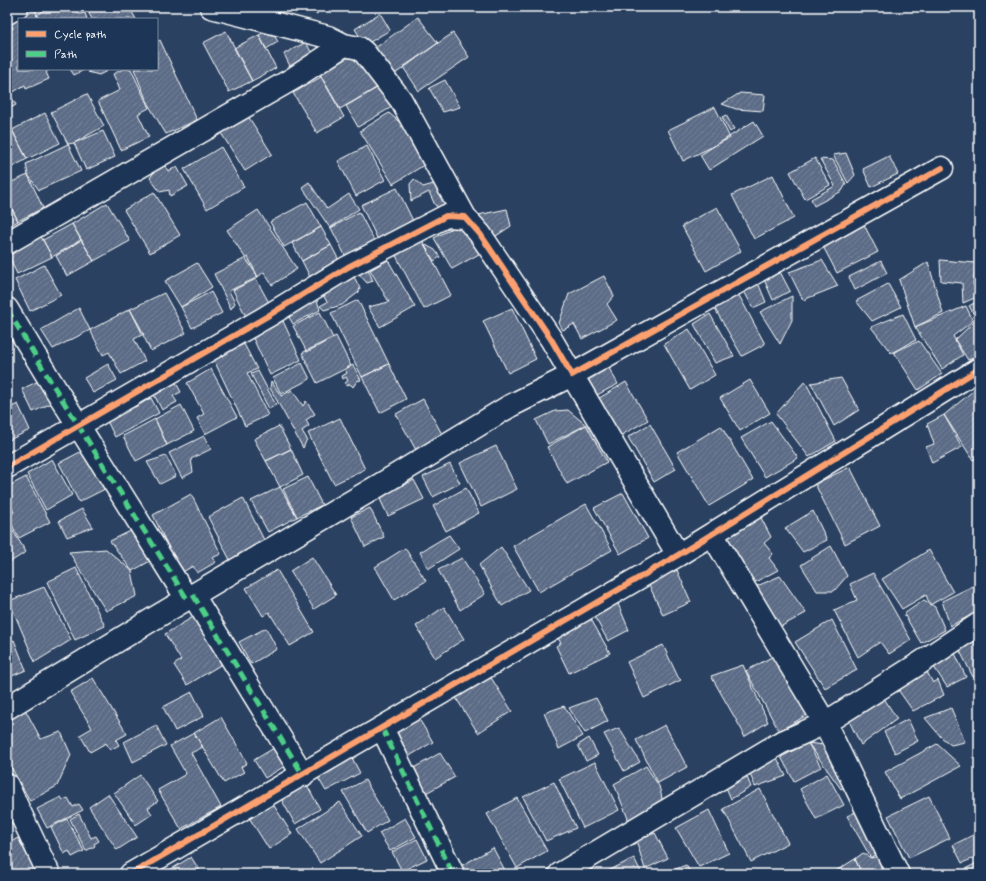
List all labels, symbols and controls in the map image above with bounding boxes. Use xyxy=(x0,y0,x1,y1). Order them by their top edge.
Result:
legend xyxy=(18,18,158,70)
text: Cycle path xyxy=(54,27,106,43)
text: Path xyxy=(54,47,77,63)

